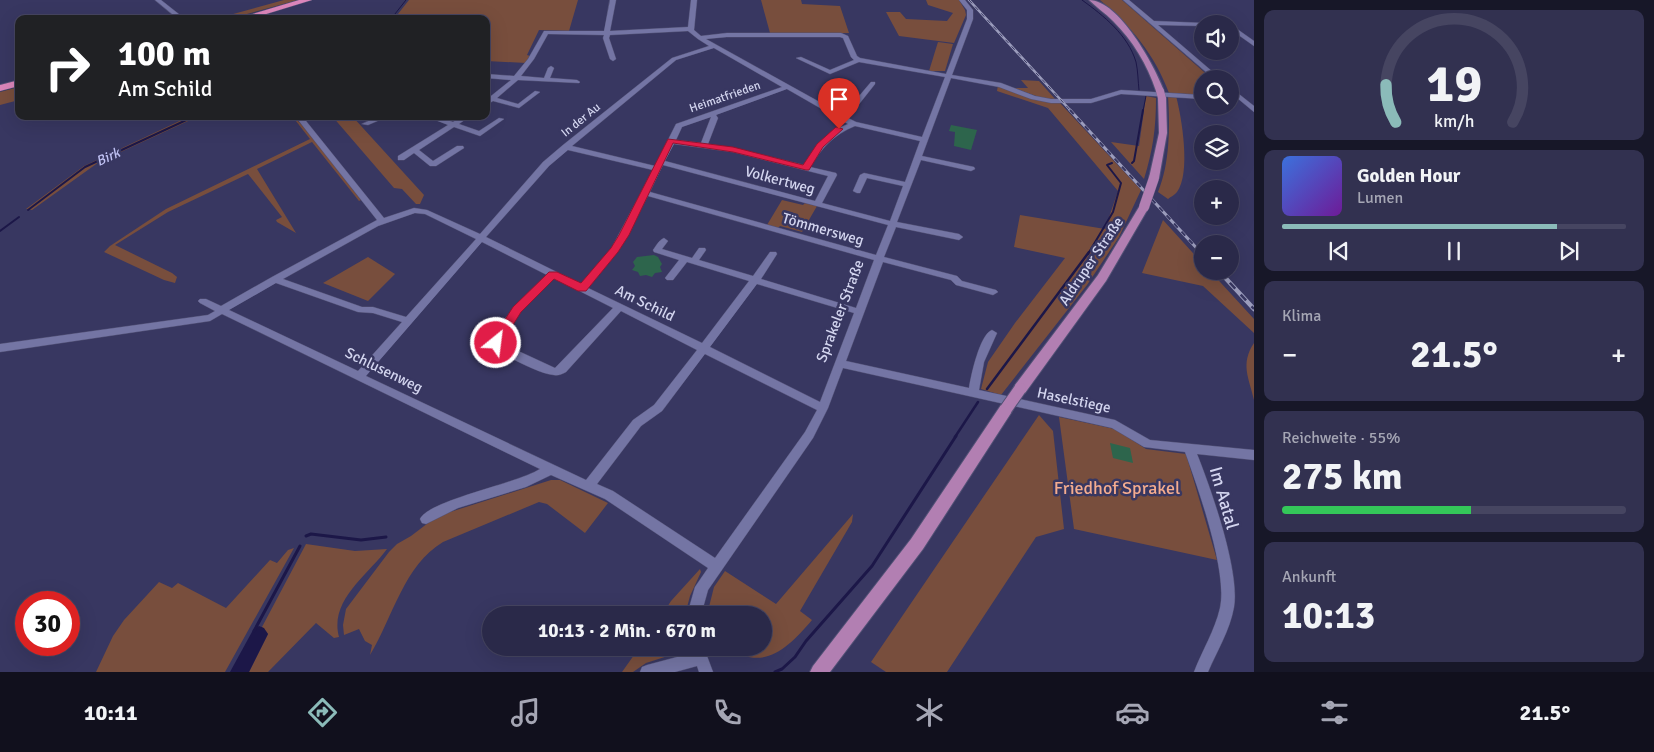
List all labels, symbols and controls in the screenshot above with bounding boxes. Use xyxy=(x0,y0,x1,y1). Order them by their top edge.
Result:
map controls xyxy=(1194,15,1239,280)
button: sound xyxy=(1194,15,1239,60)
text: 100 m xyxy=(118,32,211,75)
icon: right xyxy=(35,35,100,100)
text: 19 xyxy=(1426,52,1482,116)
button: search xyxy=(1194,70,1239,115)
text: Am Schild xyxy=(118,75,212,102)
street label: Heimatfrieden xyxy=(687,78,763,116)
pin xyxy=(818,78,860,129)
icon: arrive xyxy=(825,85,853,113)
street label: In der Au xyxy=(558,100,604,140)
text: km/h xyxy=(1434,110,1474,132)
button: layers xyxy=(1194,125,1239,170)
water label: Birk xyxy=(93,143,124,170)
street label: Volkertweg xyxy=(743,162,817,198)
text: Golden Hour xyxy=(1357,164,1460,188)
button: + xyxy=(1194,180,1239,225)
text: Lumen xyxy=(1357,188,1403,208)
street label: Tömmersweg xyxy=(780,209,866,249)
street label: Aldruper Straße xyxy=(1055,213,1127,309)
button: − xyxy=(1194,235,1239,280)
icon: previous xyxy=(1325,237,1353,265)
icon: pause xyxy=(1440,237,1468,265)
icon: next xyxy=(1555,237,1583,265)
street label: Sprakeler Straße xyxy=(812,257,868,365)
street label: Am Schild xyxy=(612,281,678,325)
text: Klima xyxy=(1282,306,1321,326)
position arrow xyxy=(469,316,521,368)
text: 21.5° xyxy=(1410,331,1498,378)
text: − xyxy=(1282,338,1297,372)
text: + xyxy=(1611,338,1626,372)
street label: Schlusenweg xyxy=(342,343,426,397)
street label: Haselstiege xyxy=(1035,383,1113,417)
text: Reichweite · 55% xyxy=(1282,428,1401,448)
text: 275 km xyxy=(1282,453,1403,500)
street label: Im Aatal xyxy=(1205,464,1243,532)
park label: Friedhof Sprakel xyxy=(1054,477,1180,499)
text: Ankunft xyxy=(1282,567,1336,587)
speed limit sign: 30 xyxy=(15,591,80,656)
text: 10:13 xyxy=(1282,592,1375,639)
text: 10:13 · 2 Min. · 670 m xyxy=(538,619,716,643)
icon: directions xyxy=(305,695,340,730)
icon: music xyxy=(508,695,543,730)
icon: phone xyxy=(710,695,745,730)
icon: climate xyxy=(912,695,947,730)
icon: car xyxy=(1115,695,1150,730)
icon: filters xyxy=(1317,695,1352,730)
text: 10:11 xyxy=(84,699,138,726)
text: 21.5° xyxy=(1520,699,1570,726)

